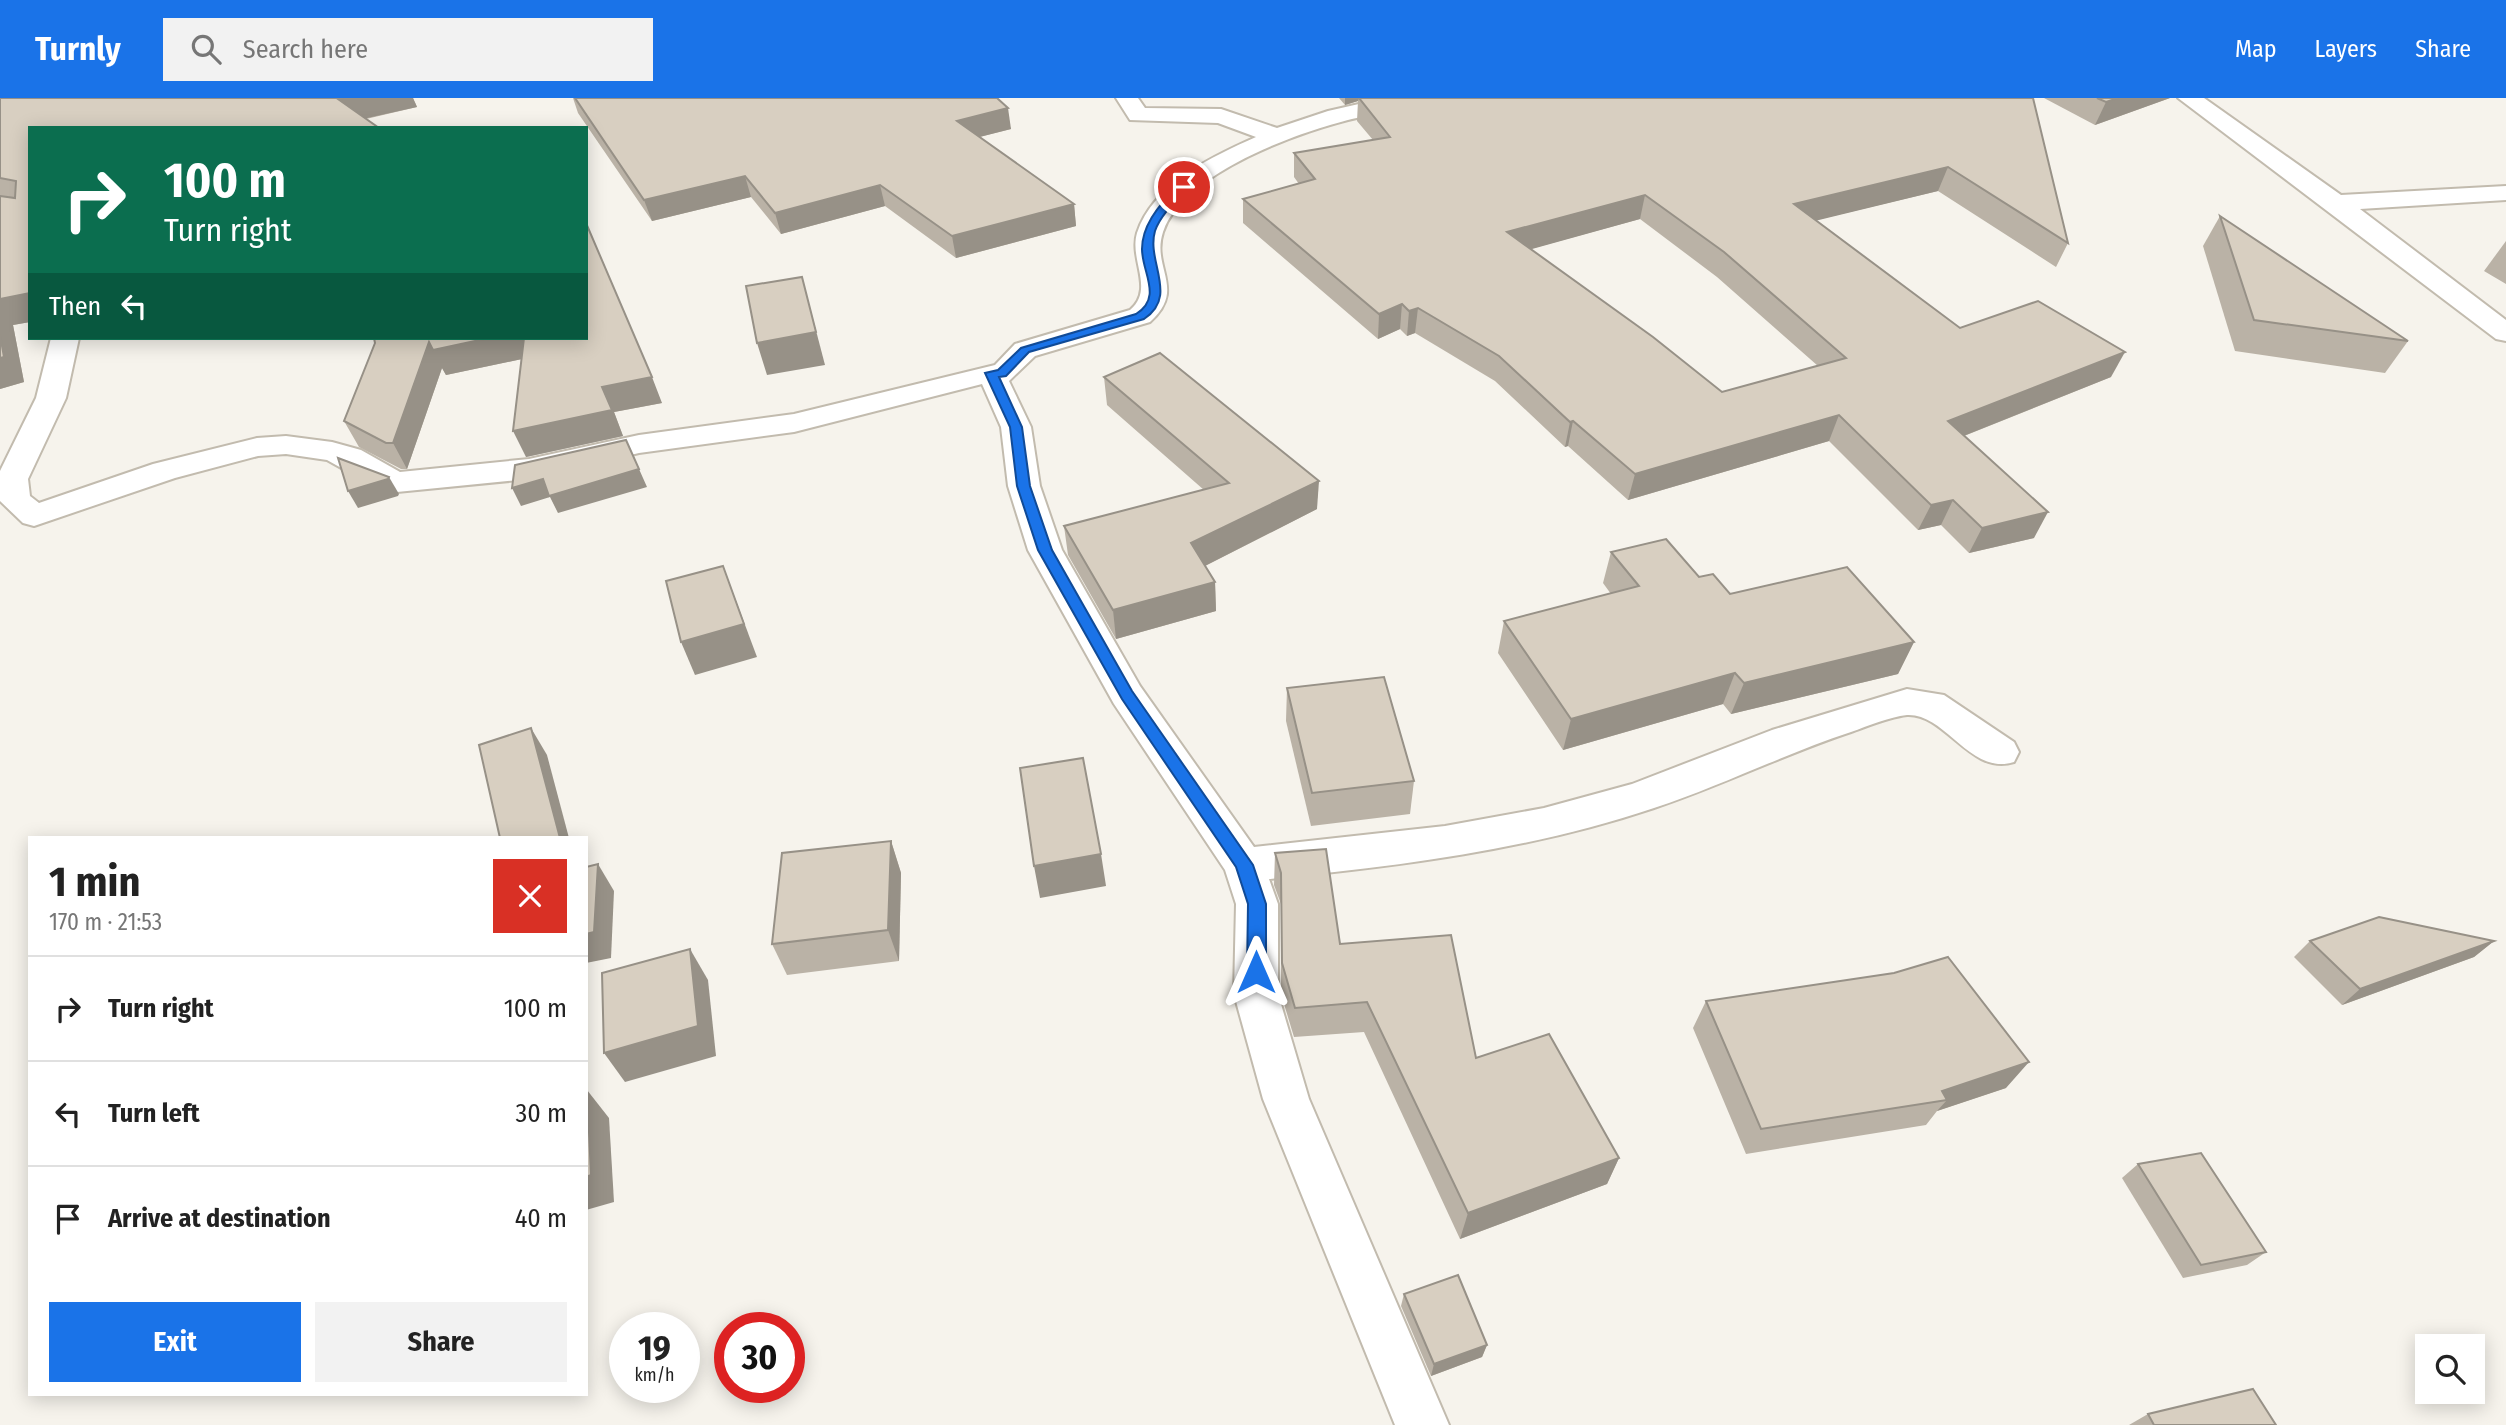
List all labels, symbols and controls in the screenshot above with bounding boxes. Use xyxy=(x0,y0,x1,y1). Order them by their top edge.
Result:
search box xyxy=(163,18,653,81)
text: Turnly xyxy=(35,29,121,69)
icon: search xyxy=(187,30,225,68)
text: Search here xyxy=(243,34,368,65)
text: Map xyxy=(2235,35,2277,63)
text: Layers xyxy=(2315,35,2377,63)
text: Share xyxy=(2415,35,2471,63)
text: 100 m xyxy=(164,151,286,210)
icon: right xyxy=(49,154,140,245)
pin xyxy=(1154,157,1214,217)
icon: arrive xyxy=(1165,168,1203,206)
text: Turn right xyxy=(164,211,291,249)
icon: left xyxy=(115,287,153,325)
text: Then xyxy=(49,291,101,322)
text: 1 min xyxy=(49,857,140,907)
button: close xyxy=(493,859,567,933)
text: 170 m · 21:53 xyxy=(49,908,162,936)
position arrow xyxy=(1219,935,1293,1009)
icon: right xyxy=(49,990,87,1028)
text: Turn right xyxy=(108,993,214,1024)
text: 100 m xyxy=(504,993,567,1024)
icon: left xyxy=(49,1095,87,1133)
text: Turn left xyxy=(108,1098,200,1129)
text: 30 m xyxy=(516,1098,567,1129)
icon: arrive xyxy=(49,1200,87,1238)
text: Arrive at destination xyxy=(108,1203,331,1234)
text: 40 m xyxy=(515,1203,567,1234)
button: Exit xyxy=(49,1302,301,1382)
button: Share xyxy=(315,1302,567,1382)
speed limit sign: 30 xyxy=(714,1312,805,1403)
text: 19 xyxy=(638,1327,671,1369)
map controls xyxy=(2415,1334,2485,1404)
button: search xyxy=(2415,1334,2485,1404)
text: km/h xyxy=(634,1364,675,1386)

